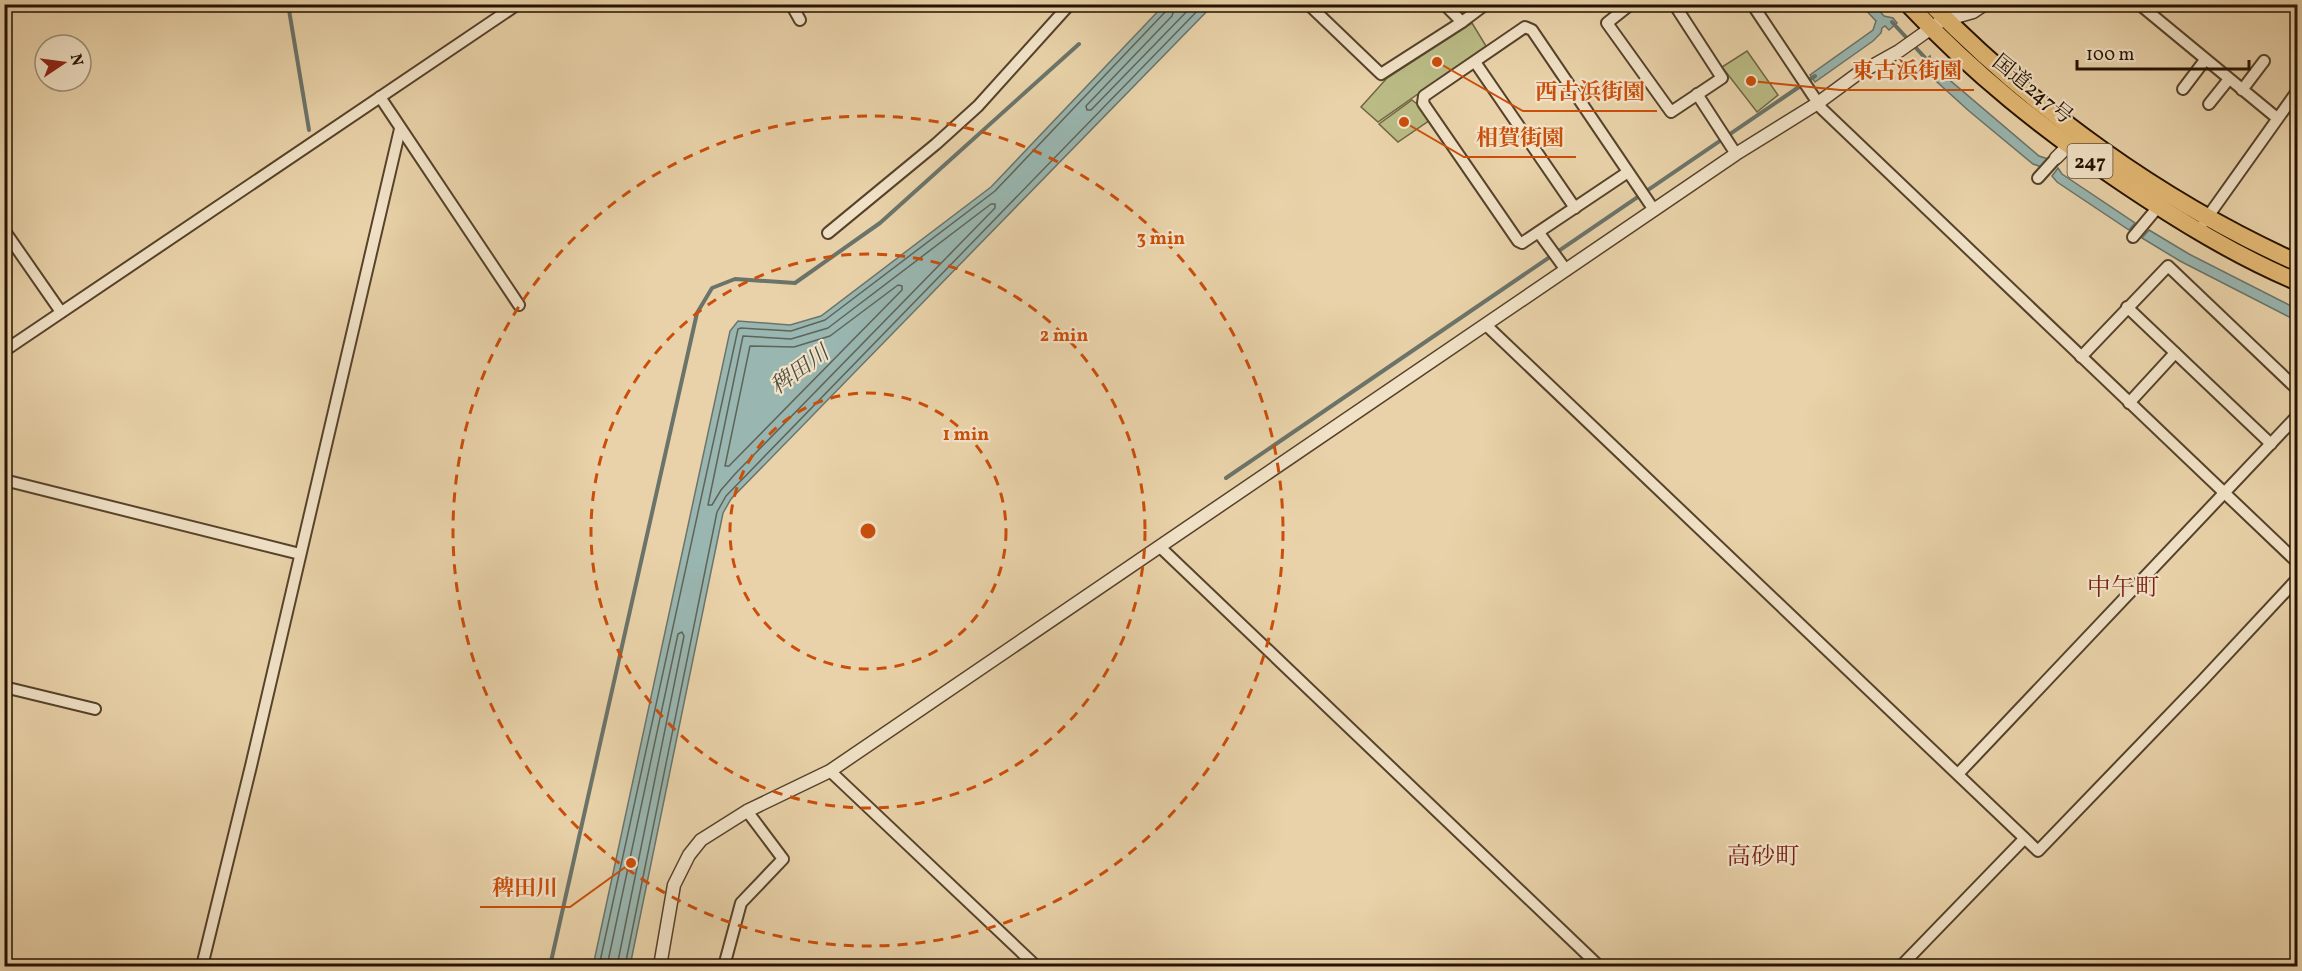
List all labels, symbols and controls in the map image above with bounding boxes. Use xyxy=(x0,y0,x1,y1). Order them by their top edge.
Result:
north arrow xyxy=(33,33,93,93)
scale bar xyxy=(2077,33,2250,71)
text: 100 m xyxy=(2086,43,2135,68)
street label: 国道247号 xyxy=(1985,49,2079,132)
callout: 東古浜街園 xyxy=(1840,50,1974,90)
text: N xyxy=(64,52,88,69)
text: 東古浜街園 xyxy=(1852,57,1962,88)
callout: 西古浜街園 xyxy=(1523,71,1657,111)
text: 西古浜街園 xyxy=(1535,78,1645,109)
callout: 相賀街園 xyxy=(1464,117,1576,157)
text: 相賀街園 xyxy=(1476,124,1564,155)
road number: 247 xyxy=(2068,144,2112,178)
text: 3 min xyxy=(1137,227,1185,252)
text: 2 min xyxy=(1040,324,1088,349)
water label: 稗田川 xyxy=(765,338,838,403)
text: 1 min xyxy=(943,423,989,448)
centre of rings xyxy=(858,521,878,541)
district label: 中午町 xyxy=(2087,572,2159,606)
district label: 高砂町 xyxy=(1727,841,1799,875)
callout: 稗田川 xyxy=(480,867,570,907)
text: 稗田川 xyxy=(492,874,558,905)

